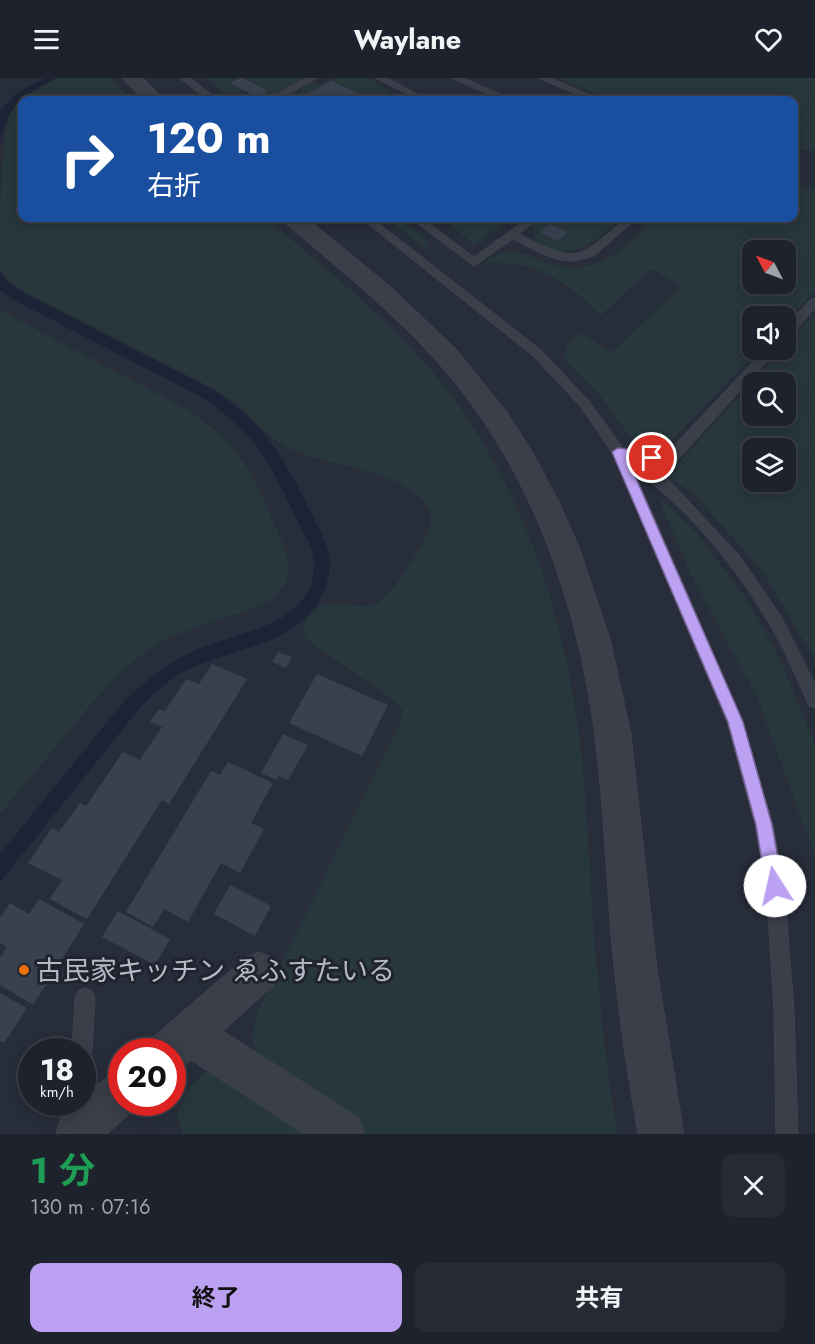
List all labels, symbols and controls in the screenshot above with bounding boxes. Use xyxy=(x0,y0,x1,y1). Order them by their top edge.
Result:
text: Waylane xyxy=(354,20,461,59)
icon: menu xyxy=(30,23,63,56)
icon: heart xyxy=(752,23,785,56)
text: 120 m xyxy=(147,108,271,169)
icon: right xyxy=(48,120,126,198)
text: 右折 xyxy=(147,166,201,205)
north arrow xyxy=(742,240,796,294)
map controls xyxy=(742,240,796,492)
button: sound xyxy=(742,306,796,360)
button: search xyxy=(742,372,796,426)
pin xyxy=(626,432,677,483)
button: layers xyxy=(742,438,796,492)
icon: arrive xyxy=(635,441,668,474)
position arrow xyxy=(743,854,807,918)
place label: 古民家キッチン ゑふすたいる xyxy=(36,951,395,990)
marker: 古民家キッチン ゑふすたいる xyxy=(17,963,31,977)
speed limit sign: 20 xyxy=(108,1038,186,1116)
text: 18 xyxy=(40,1048,74,1091)
text: km/h xyxy=(40,1081,74,1103)
text: 1 分 xyxy=(30,1144,95,1196)
button: close xyxy=(722,1154,785,1217)
text: 130 m · 07:16 xyxy=(30,1193,151,1222)
button: 終了 xyxy=(30,1263,402,1332)
button: 共有 xyxy=(414,1263,785,1332)

